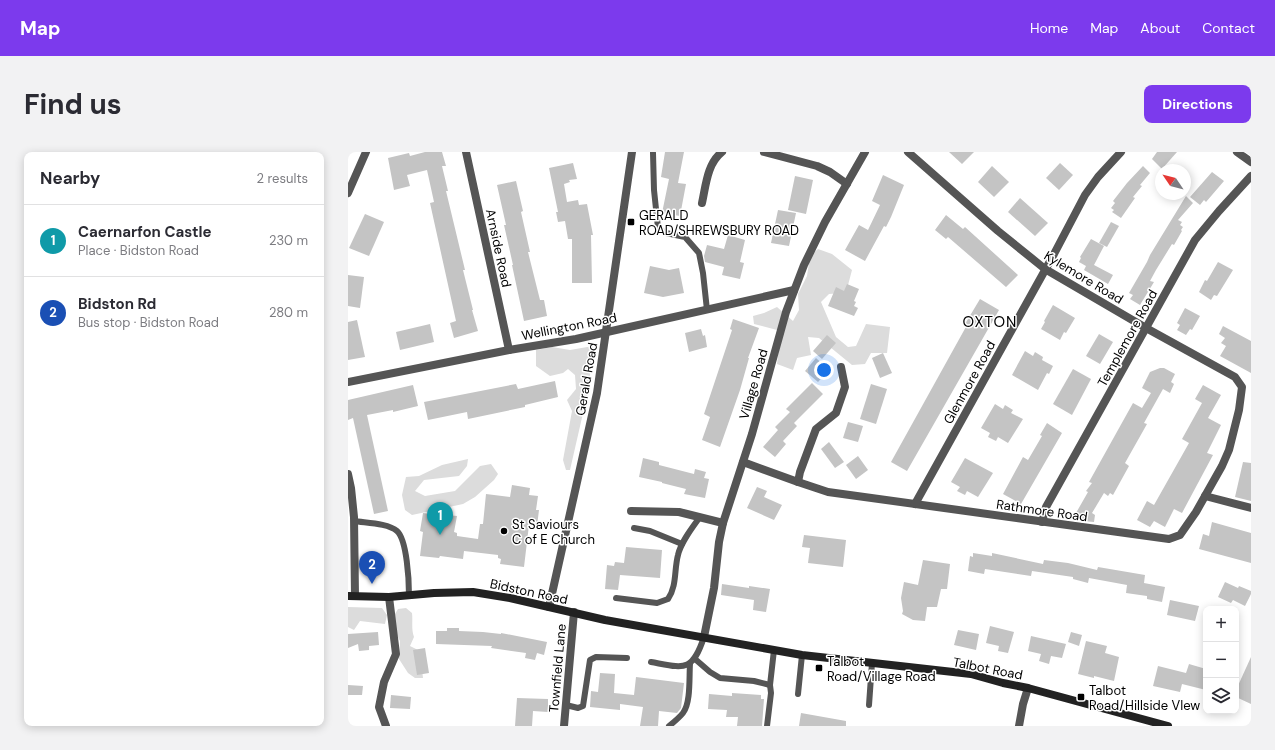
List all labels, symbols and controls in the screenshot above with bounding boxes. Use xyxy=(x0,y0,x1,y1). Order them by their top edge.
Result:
text: Map xyxy=(20,16,60,41)
text: Home xyxy=(1030,19,1068,37)
text: Map xyxy=(1090,19,1118,37)
text: About xyxy=(1140,19,1180,37)
text: Contact xyxy=(1202,19,1255,37)
button: Directions xyxy=(1144,85,1251,123)
text: Find us xyxy=(24,86,122,123)
north arrow xyxy=(1155,164,1191,200)
text: Nearby xyxy=(40,167,100,189)
text: 2 results xyxy=(257,170,308,187)
street label: Arnside Road xyxy=(482,207,515,289)
place label: GERALD ROAD/SHREWSBURY ROAD xyxy=(639,207,799,239)
marker: GERALD ROAD/SHREWSBURY ROAD xyxy=(626,217,636,227)
text: Caernarfon Castle xyxy=(78,222,212,242)
text: 1 xyxy=(51,232,55,249)
text: 230 m xyxy=(269,232,308,249)
text: Place · Bidston Road xyxy=(78,242,199,259)
street label: Kylemore Road xyxy=(1041,247,1126,308)
street label: Templemore Road xyxy=(1094,287,1161,390)
text: Bidston Rd xyxy=(78,294,156,314)
text: 2 xyxy=(49,304,57,321)
text: 280 m xyxy=(269,304,308,321)
street label: Wellington Road xyxy=(520,309,618,344)
district label: OXTON xyxy=(963,312,1017,332)
text: Bus stop · Bidston Road xyxy=(78,314,219,331)
street label: Glenmore Road xyxy=(940,338,999,427)
street label: Gerald Road xyxy=(572,341,601,417)
street label: Village Road xyxy=(735,347,772,421)
your location xyxy=(814,360,834,380)
street label: Rathmore Road xyxy=(995,496,1089,525)
pin: 1 xyxy=(427,502,453,535)
place label: St Saviours C of E Church xyxy=(512,516,595,548)
marker: St Saviours C of E Church xyxy=(499,526,509,536)
pin: 2 xyxy=(359,551,385,584)
street label: Bidston Road xyxy=(488,575,569,608)
map controls xyxy=(1203,606,1239,714)
button: + xyxy=(1203,606,1239,642)
street label: Townfield Lane xyxy=(545,623,570,713)
button: − xyxy=(1203,642,1239,678)
place label: Talbot Road/Village Road xyxy=(827,653,936,685)
street label: Talbot Road xyxy=(952,653,1024,684)
marker: Talbot Road/Village Road xyxy=(814,663,824,673)
button: layers xyxy=(1203,678,1239,714)
place label: Talbot Road/Hillside VIew xyxy=(1089,682,1200,714)
marker: Talbot Road/Hillside VIew xyxy=(1076,692,1086,702)

